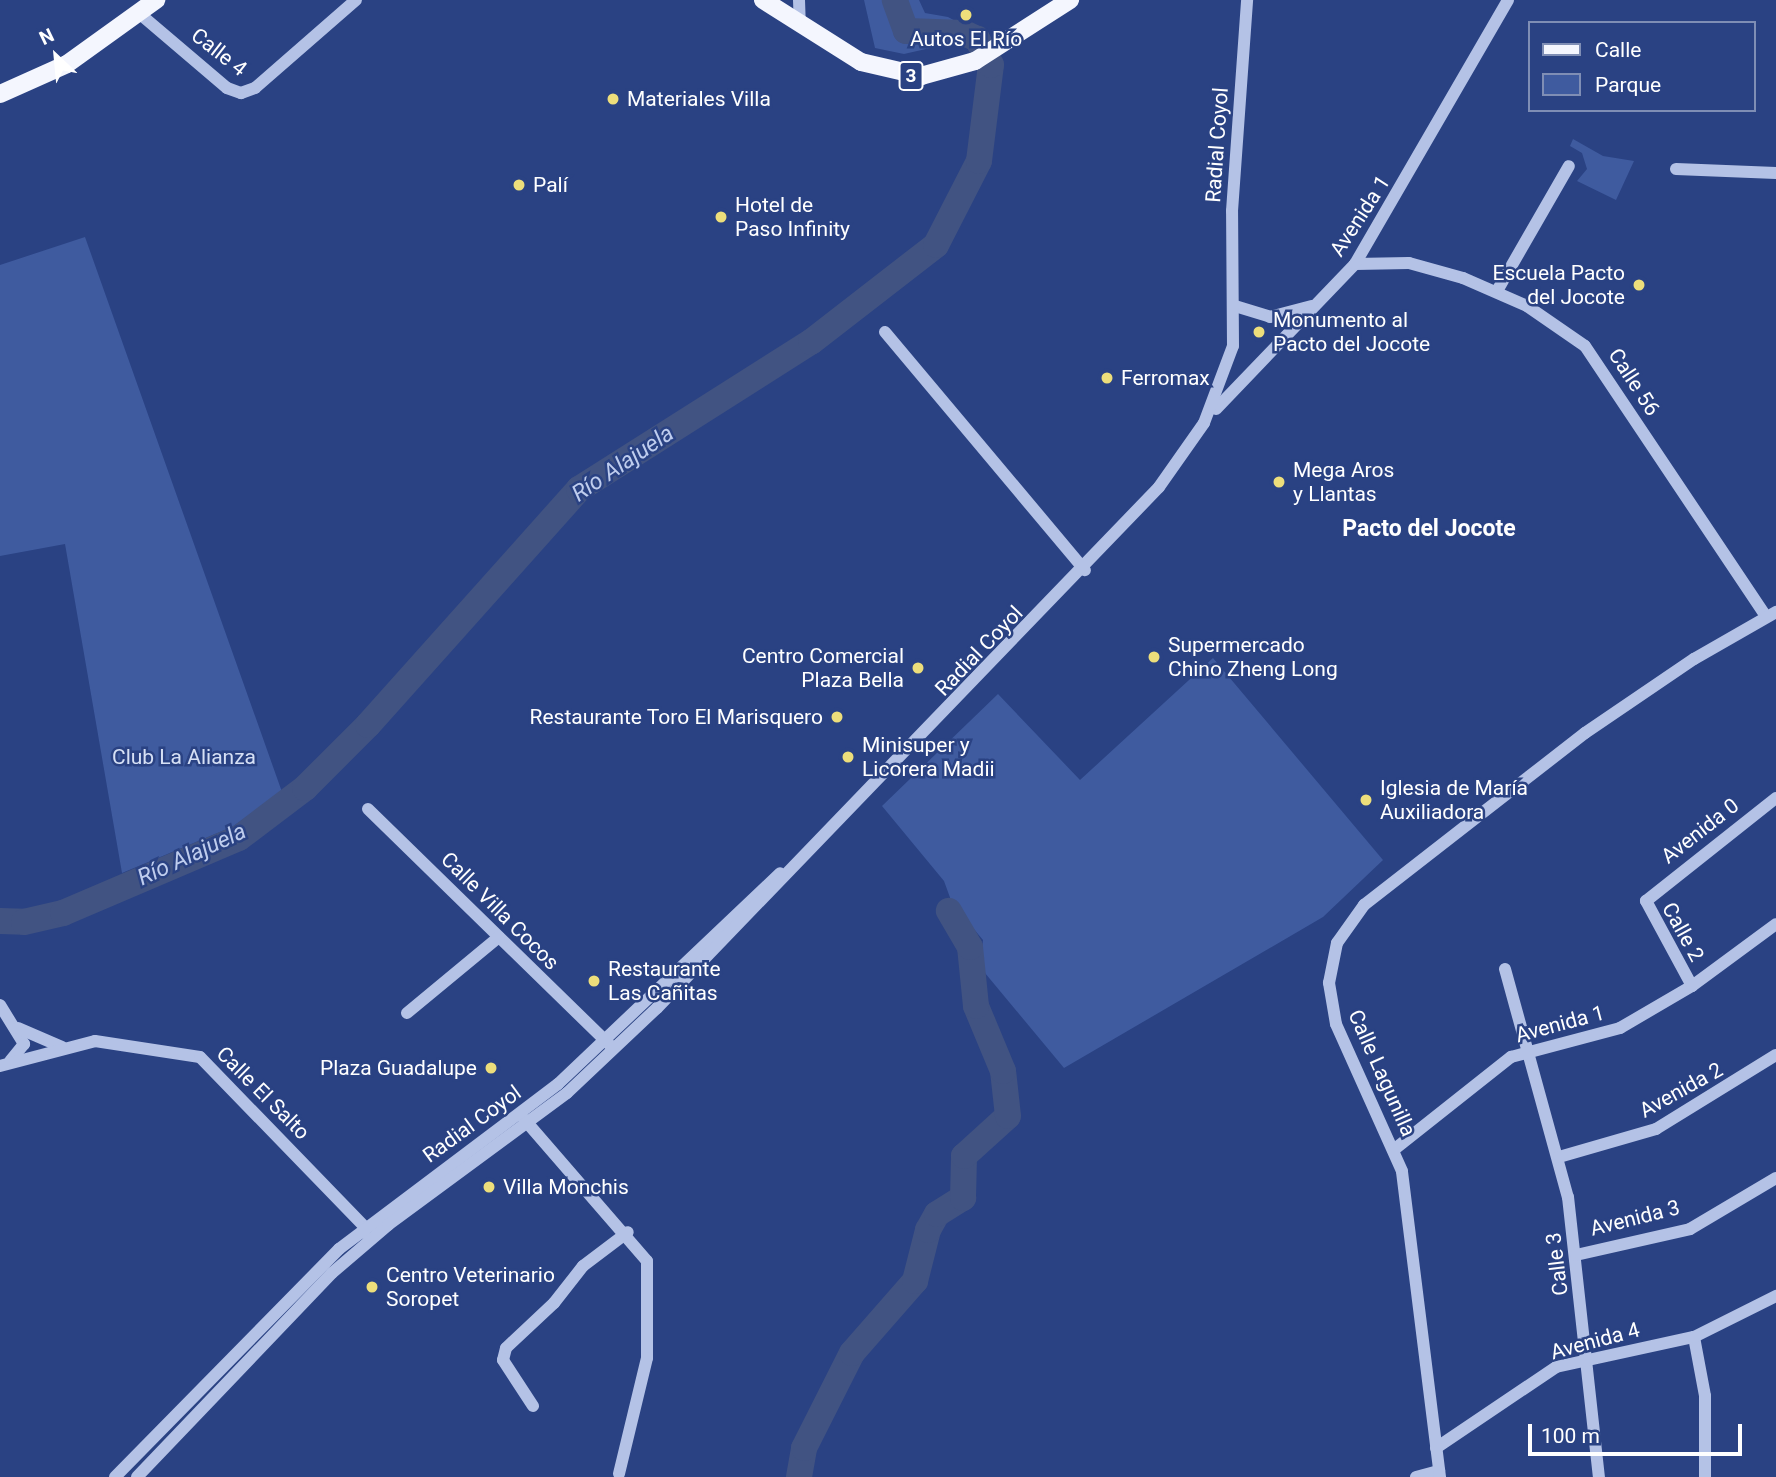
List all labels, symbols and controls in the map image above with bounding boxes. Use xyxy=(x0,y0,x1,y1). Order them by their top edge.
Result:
marker: Autos El Río xyxy=(958,7,974,23)
north arrow xyxy=(21,21,91,91)
legend xyxy=(1528,21,1755,112)
text: N xyxy=(36,23,58,50)
street label: Calle 4 xyxy=(186,23,252,81)
place label: Autos El Río xyxy=(910,26,1022,52)
text: Calle xyxy=(1595,38,1641,62)
road number: 3 xyxy=(897,60,925,92)
text: Parque xyxy=(1595,73,1661,97)
place label: Materiales Villa xyxy=(627,86,771,112)
street label: Radial Coyol xyxy=(1200,87,1234,203)
marker: Materiales Villa xyxy=(605,91,621,107)
street label: Avenida 1 xyxy=(1325,171,1395,261)
place label: Palí xyxy=(533,172,568,198)
marker: Palí xyxy=(511,177,527,193)
place label: Hotel de Paso Infinity xyxy=(735,192,850,242)
marker: Hotel de Paso Infinity xyxy=(713,209,729,225)
place label: Escuela Pacto del Jocote xyxy=(1493,260,1625,310)
marker: Escuela Pacto del Jocote xyxy=(1631,277,1647,293)
place label: Monumento al Pacto del Jocote xyxy=(1273,307,1430,357)
marker: Monumento al Pacto del Jocote xyxy=(1251,324,1267,340)
street label: Calle 56 xyxy=(1603,344,1665,420)
place label: Ferromax xyxy=(1121,365,1210,391)
marker: Ferromax xyxy=(1099,370,1115,386)
water label: Río Alajuela xyxy=(567,420,679,508)
place label: Mega Aros y Llantas xyxy=(1293,457,1394,507)
marker: Mega Aros y Llantas xyxy=(1271,474,1287,490)
district label: Pacto del Jocote xyxy=(1342,515,1516,543)
street label: Radial Coyol xyxy=(930,601,1028,701)
place label: Supermercado Chino Zheng Long xyxy=(1168,632,1338,682)
place label: Centro Comercial Plaza Bella xyxy=(742,643,904,693)
marker: Supermercado Chino Zheng Long xyxy=(1146,649,1162,665)
marker: Centro Comercial Plaza Bella xyxy=(910,660,926,676)
place label: Restaurante Toro El Marisquero xyxy=(529,704,823,730)
marker: Restaurante Toro El Marisquero xyxy=(829,709,845,725)
place label: Minisuper y Licorera Madii xyxy=(862,732,995,782)
park label: Club La Alianza xyxy=(112,744,256,770)
marker: Minisuper y Licorera Madii xyxy=(840,749,856,765)
place label: Iglesia de María Auxiliadora xyxy=(1380,775,1528,825)
marker: Iglesia de María Auxiliadora xyxy=(1358,792,1374,808)
street label: Avenida 0 xyxy=(1656,793,1744,869)
water label: Río Alajuela xyxy=(133,818,251,892)
street label: Calle Villa Cocos xyxy=(436,847,564,975)
street label: Calle 2 xyxy=(1657,898,1709,966)
place label: Restaurante Las Cañitas xyxy=(608,956,721,1006)
marker: Restaurante Las Cañitas xyxy=(586,973,602,989)
street label: Avenida 1 xyxy=(1513,1000,1607,1048)
street label: Calle Lagunilla xyxy=(1343,1006,1421,1140)
street label: Calle El Salto xyxy=(211,1041,315,1145)
place label: Plaza Guadalupe xyxy=(320,1055,477,1081)
street label: Avenida 2 xyxy=(1635,1057,1727,1123)
marker: Plaza Guadalupe xyxy=(483,1060,499,1076)
street label: Radial Coyol xyxy=(418,1080,526,1168)
place label: Villa Monchis xyxy=(503,1174,629,1200)
marker: Villa Monchis xyxy=(481,1179,497,1195)
street label: Avenida 3 xyxy=(1588,1195,1682,1241)
street label: Calle 3 xyxy=(1541,1231,1573,1297)
place label: Centro Veterinario Soropet xyxy=(386,1262,555,1312)
marker: Centro Veterinario Soropet xyxy=(364,1279,380,1295)
street label: Avenida 4 xyxy=(1548,1317,1642,1365)
scale bar xyxy=(1531,1410,1744,1454)
text: 100 m xyxy=(1541,1424,1600,1448)

